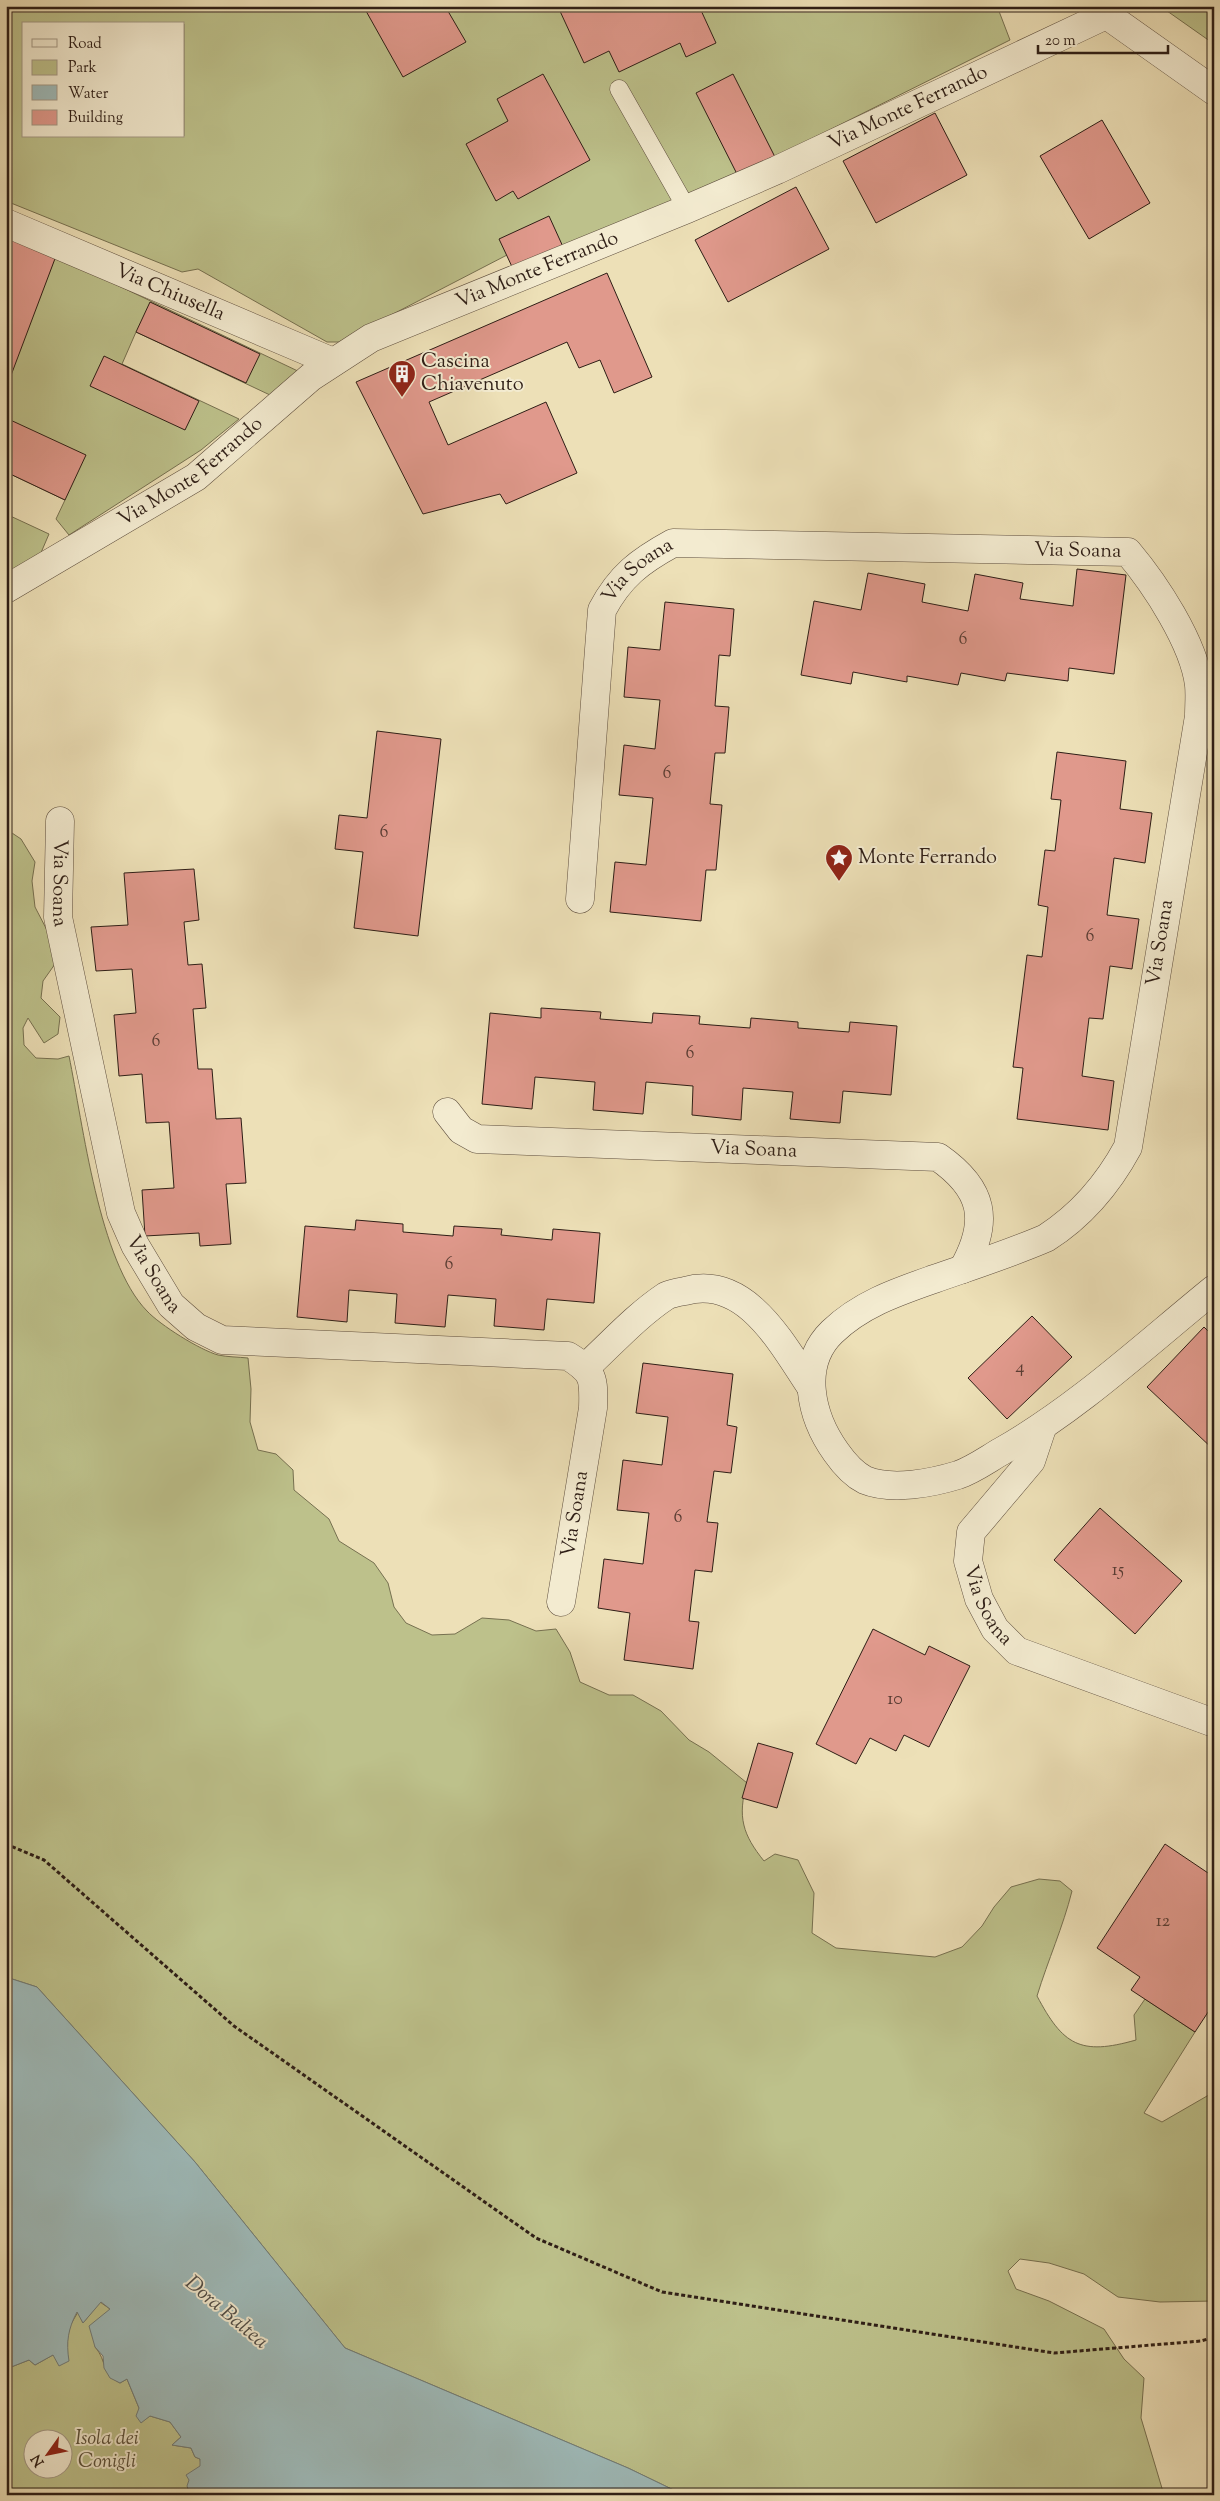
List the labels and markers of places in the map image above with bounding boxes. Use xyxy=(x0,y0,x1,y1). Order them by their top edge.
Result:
place label: Cascina Chiavenuto xyxy=(421,348,524,400)
building icon: Cascina Chiavenuto xyxy=(387,359,417,398)
place icon: Monte Ferrando xyxy=(824,843,854,882)
place label: Monte Ferrando xyxy=(858,844,997,873)

